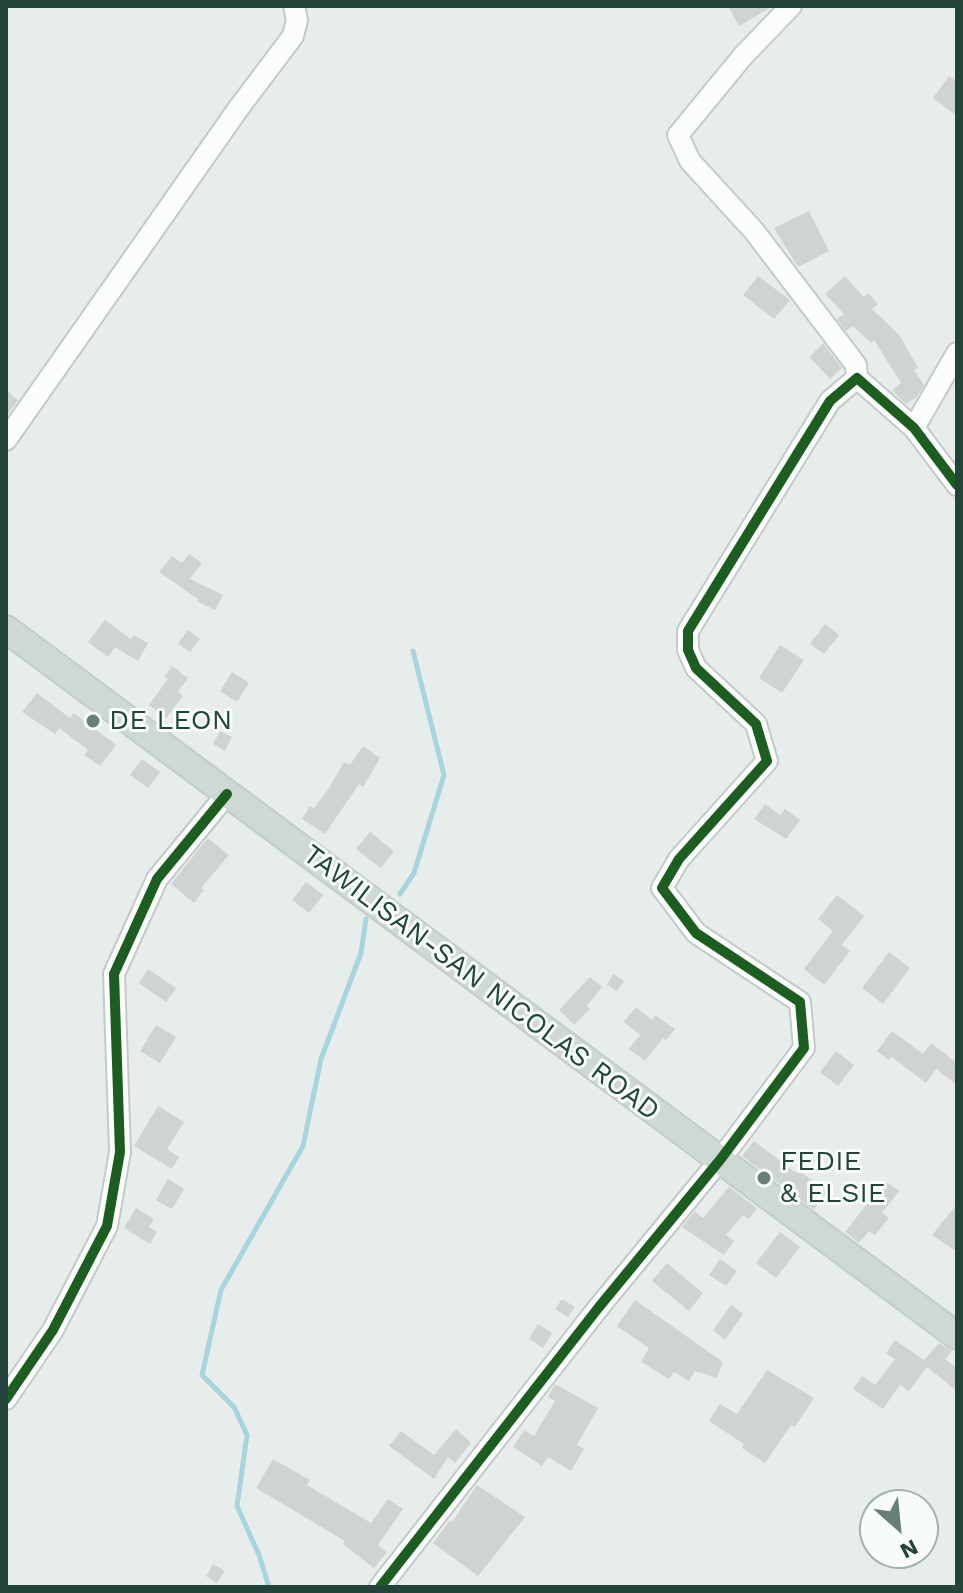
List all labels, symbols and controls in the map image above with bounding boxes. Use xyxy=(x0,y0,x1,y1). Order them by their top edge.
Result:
place label: DE LEON xyxy=(109,704,232,738)
marker: DE LEON xyxy=(84,712,102,730)
street label: TAWILISAN-SAN NICOLAS ROAD xyxy=(296,838,666,1128)
place label: FEDIE & ELSIE xyxy=(780,1145,886,1211)
marker: FEDIE & ELSIE xyxy=(755,1169,773,1187)
north arrow xyxy=(859,1489,939,1569)
text: N xyxy=(896,1534,922,1564)

